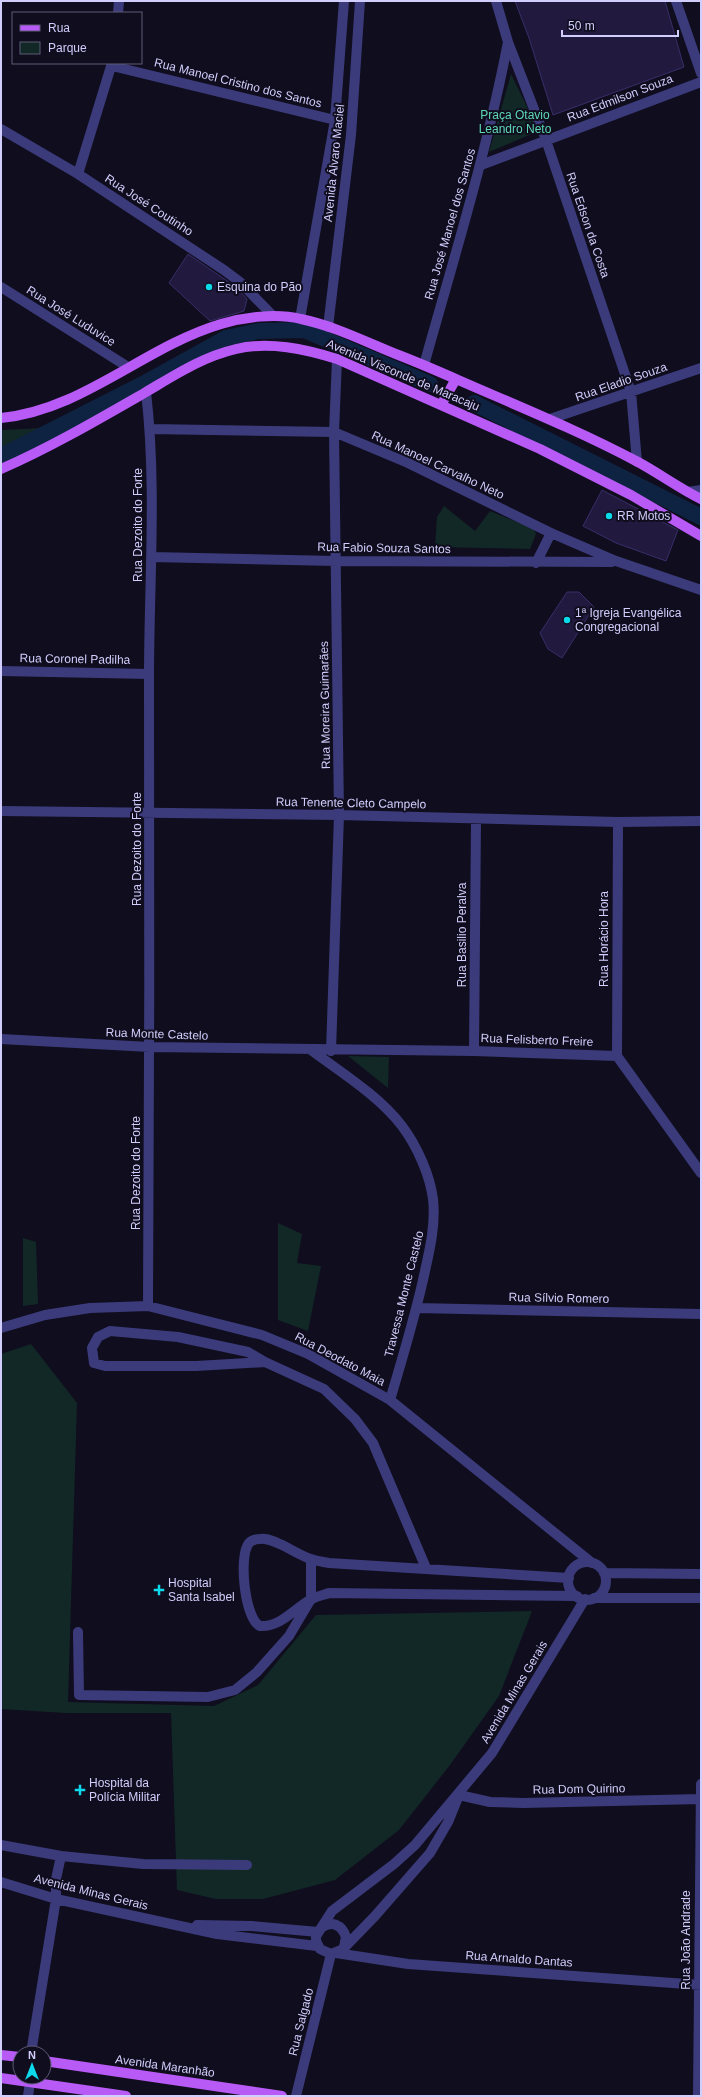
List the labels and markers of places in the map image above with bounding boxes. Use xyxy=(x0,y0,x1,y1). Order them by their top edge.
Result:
place label: Esquina do Pão xyxy=(217,280,302,294)
marker: Esquina do Pão xyxy=(204,282,214,292)
place label: RR Motos xyxy=(617,509,670,523)
marker: RR Motos xyxy=(604,511,614,521)
place label: 1ª Igreja Evangélica Congregacional xyxy=(575,606,682,634)
marker: 1ª Igreja Evangélica Congregacional xyxy=(562,615,572,625)
place label: Hospital Santa Isabel xyxy=(168,1576,235,1604)
marker: Hospital Santa Isabel xyxy=(153,1584,165,1596)
place label: Hospital da Polícia Militar xyxy=(89,1776,160,1804)
marker: Hospital da Polícia Militar xyxy=(74,1784,86,1796)

